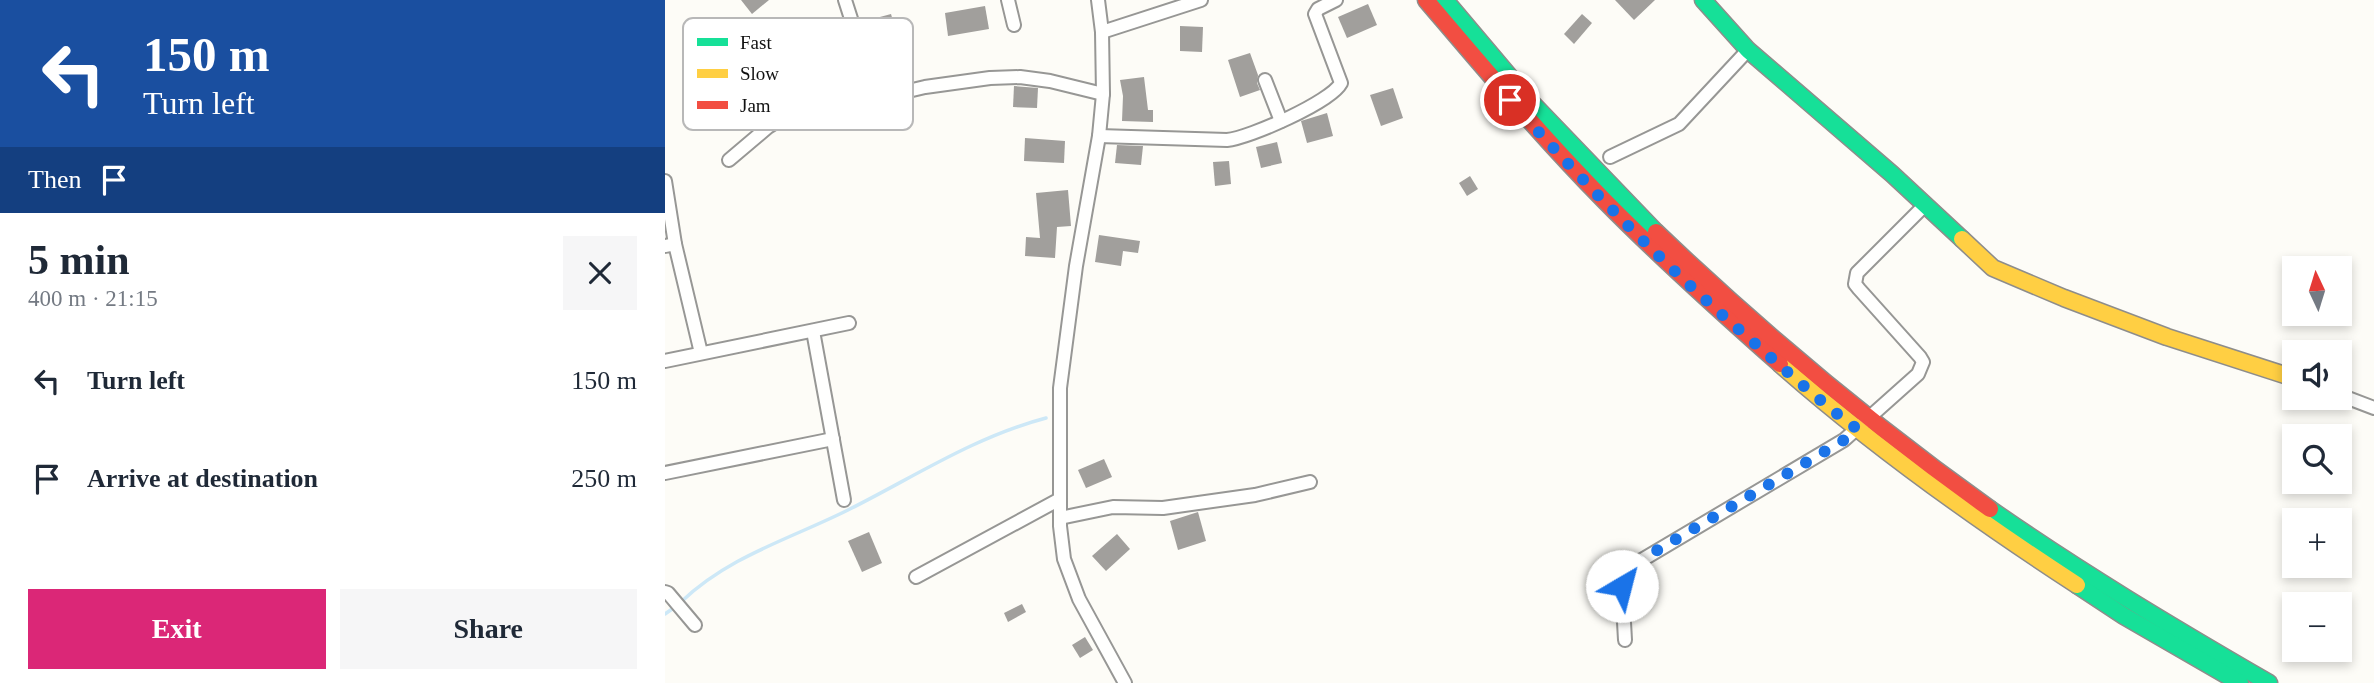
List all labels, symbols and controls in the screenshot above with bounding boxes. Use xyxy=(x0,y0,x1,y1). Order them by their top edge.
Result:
legend xyxy=(683,18,913,130)
text: 150 m xyxy=(143,27,270,82)
icon: left xyxy=(28,28,119,119)
text: Fast xyxy=(740,32,772,53)
text: Slow xyxy=(740,63,779,84)
pin xyxy=(1480,70,1540,130)
icon: arrive xyxy=(1491,81,1529,119)
text: Turn left xyxy=(143,85,255,121)
text: Jam xyxy=(740,95,771,116)
icon: arrive xyxy=(95,161,133,199)
text: Then xyxy=(28,165,81,194)
button: close xyxy=(563,236,637,310)
text: 5 min xyxy=(28,237,130,283)
north arrow xyxy=(2282,256,2352,326)
map controls xyxy=(2282,256,2352,662)
text: 400 m · 21:15 xyxy=(28,286,158,311)
button: sound xyxy=(2282,340,2352,410)
icon: left xyxy=(28,362,66,400)
text: Turn left xyxy=(87,366,185,395)
text: 150 m xyxy=(571,366,637,395)
button: search xyxy=(2282,424,2352,494)
icon: arrive xyxy=(28,460,66,498)
text: Arrive at destination xyxy=(87,464,318,493)
text: 250 m xyxy=(571,464,637,493)
button: + xyxy=(2282,508,2352,578)
position arrow xyxy=(1585,549,1659,623)
button: Exit xyxy=(28,589,326,669)
button: Share xyxy=(340,589,637,669)
button: − xyxy=(2282,592,2352,662)

